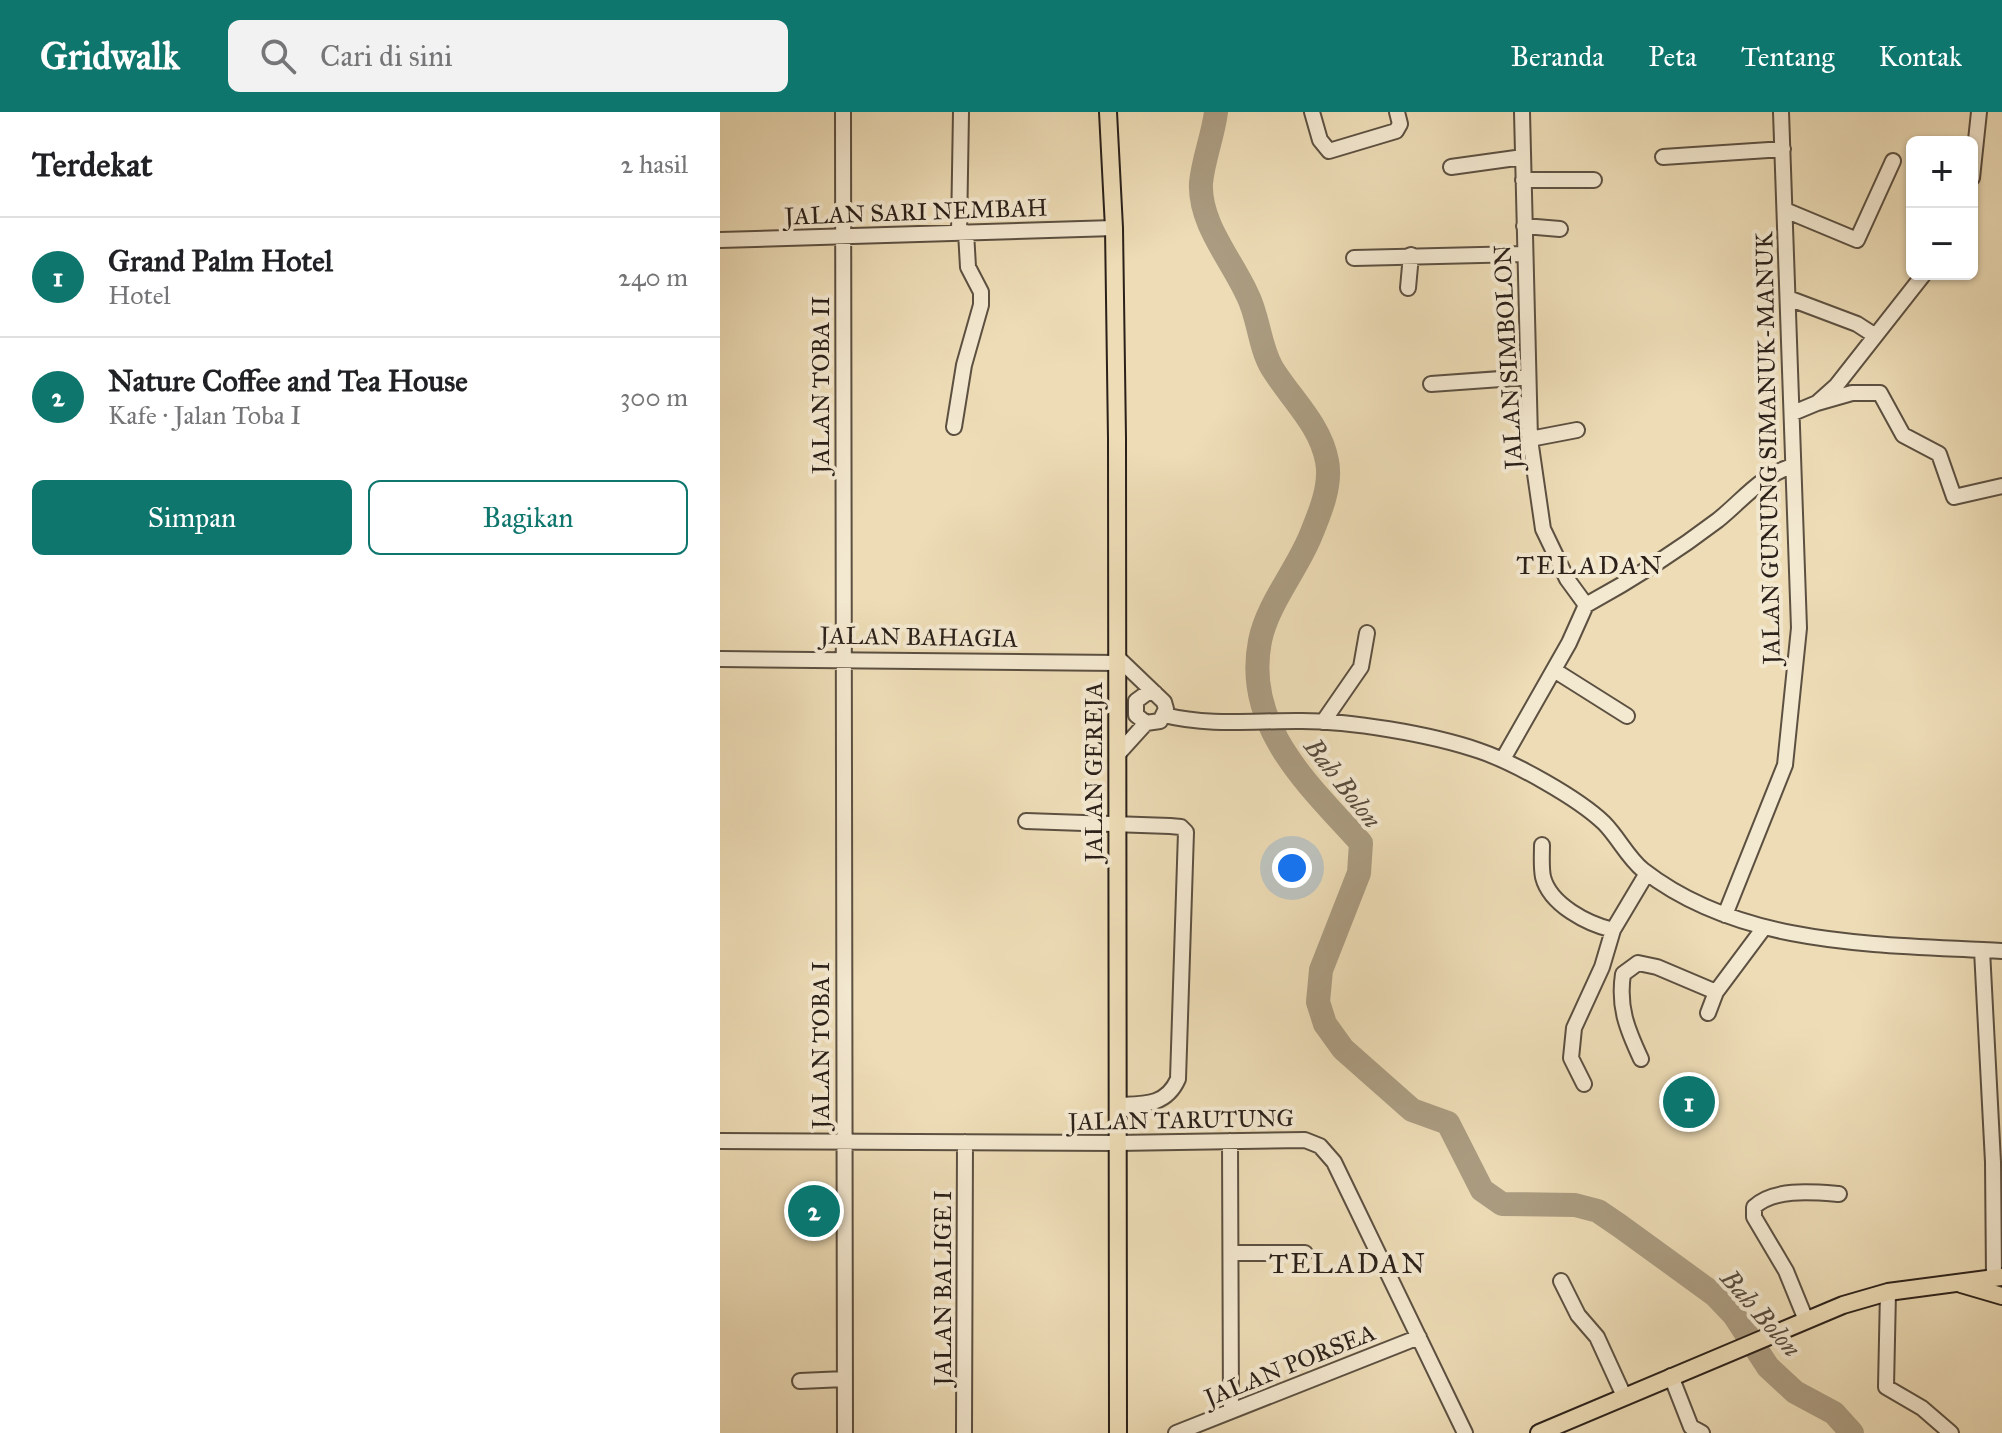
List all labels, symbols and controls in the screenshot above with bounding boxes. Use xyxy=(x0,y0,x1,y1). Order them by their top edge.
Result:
search box xyxy=(228,20,788,92)
text: Gridwalk xyxy=(40,33,180,79)
icon: search xyxy=(256,34,300,78)
text: Cari di sini xyxy=(320,38,453,74)
text: Beranda xyxy=(1511,39,1604,74)
text: Peta xyxy=(1648,39,1697,74)
text: Tentang xyxy=(1741,39,1834,74)
text: Kontak xyxy=(1878,39,1962,74)
map controls xyxy=(1906,136,1978,280)
button: + xyxy=(1906,136,1978,208)
text: Terdekat xyxy=(32,144,153,185)
text: 2 hasil xyxy=(620,148,688,180)
street label: JALAN SARI NEMBAH xyxy=(781,192,1048,232)
button: − xyxy=(1906,208,1978,280)
street label: JALAN GUNUNG SIMANUK-MANUK xyxy=(1749,230,1787,668)
text: Grand Palm Hotel xyxy=(108,243,333,279)
street label: JALAN SIMBOLON xyxy=(1487,244,1529,473)
text: 1 xyxy=(53,261,63,293)
text: 240 m xyxy=(618,261,688,293)
text: Hotel xyxy=(108,279,171,311)
street label: JALAN TOBA II xyxy=(806,296,836,477)
text: Nature Coffee and Tea House xyxy=(108,363,468,399)
text: 2 xyxy=(52,381,64,413)
text: 300 m xyxy=(620,381,688,413)
text: Kafe · Jalan Toba I xyxy=(108,399,302,431)
button: Simpan xyxy=(32,480,352,555)
button: Bagikan xyxy=(368,480,688,555)
district label: TELADAN xyxy=(1516,549,1664,581)
street label: JALAN BAHAGIA xyxy=(817,620,1018,654)
street label: JALAN GEREJA xyxy=(1079,682,1109,865)
water label: Bah Bolon xyxy=(1297,731,1388,835)
your location xyxy=(1272,848,1312,888)
street label: JALAN TOBA I xyxy=(806,961,836,1132)
pin: 1 xyxy=(1663,1072,1715,1132)
street label: JALAN TARUTUNG xyxy=(1065,1103,1294,1137)
pin: 2 xyxy=(788,1181,840,1241)
street label: JALAN BALIGE I xyxy=(928,1190,958,1389)
district label: TELADAN xyxy=(1269,1246,1427,1281)
water label: Bah Bolon xyxy=(1714,1262,1808,1364)
street label: JALAN PORSEA xyxy=(1197,1317,1380,1414)

